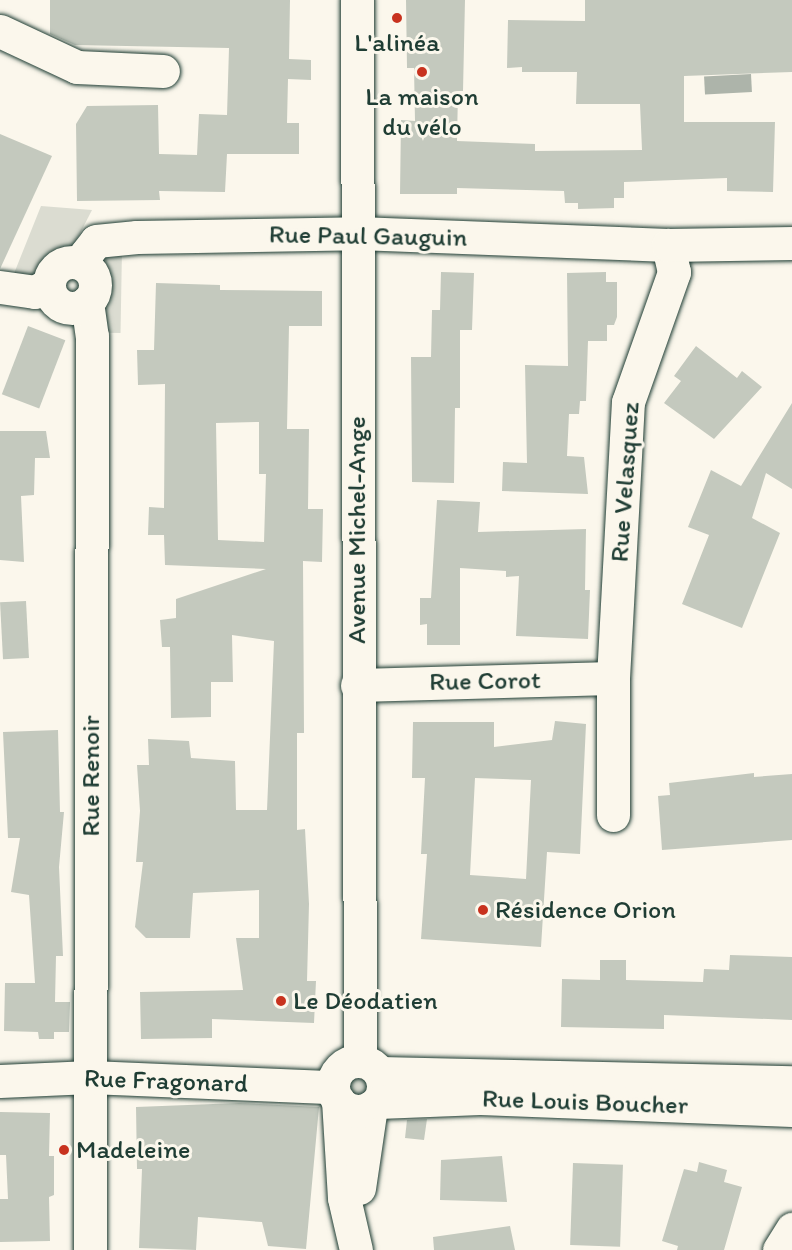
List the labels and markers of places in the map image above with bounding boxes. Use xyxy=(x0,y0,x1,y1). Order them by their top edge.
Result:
marker: L'alinéa xyxy=(390,11,404,25)
place label: L'alinéa xyxy=(354,27,440,59)
marker: La maison du vélo xyxy=(415,65,429,79)
place label: La maison du vélo xyxy=(365,81,479,142)
place label: Résidence Orion xyxy=(495,894,676,926)
marker: Résidence Orion xyxy=(476,903,490,917)
place label: Le Déodatien xyxy=(293,985,438,1017)
marker: Le Déodatien xyxy=(274,994,288,1008)
place label: Madeleine xyxy=(76,1134,190,1166)
marker: Madeleine xyxy=(57,1143,71,1157)

